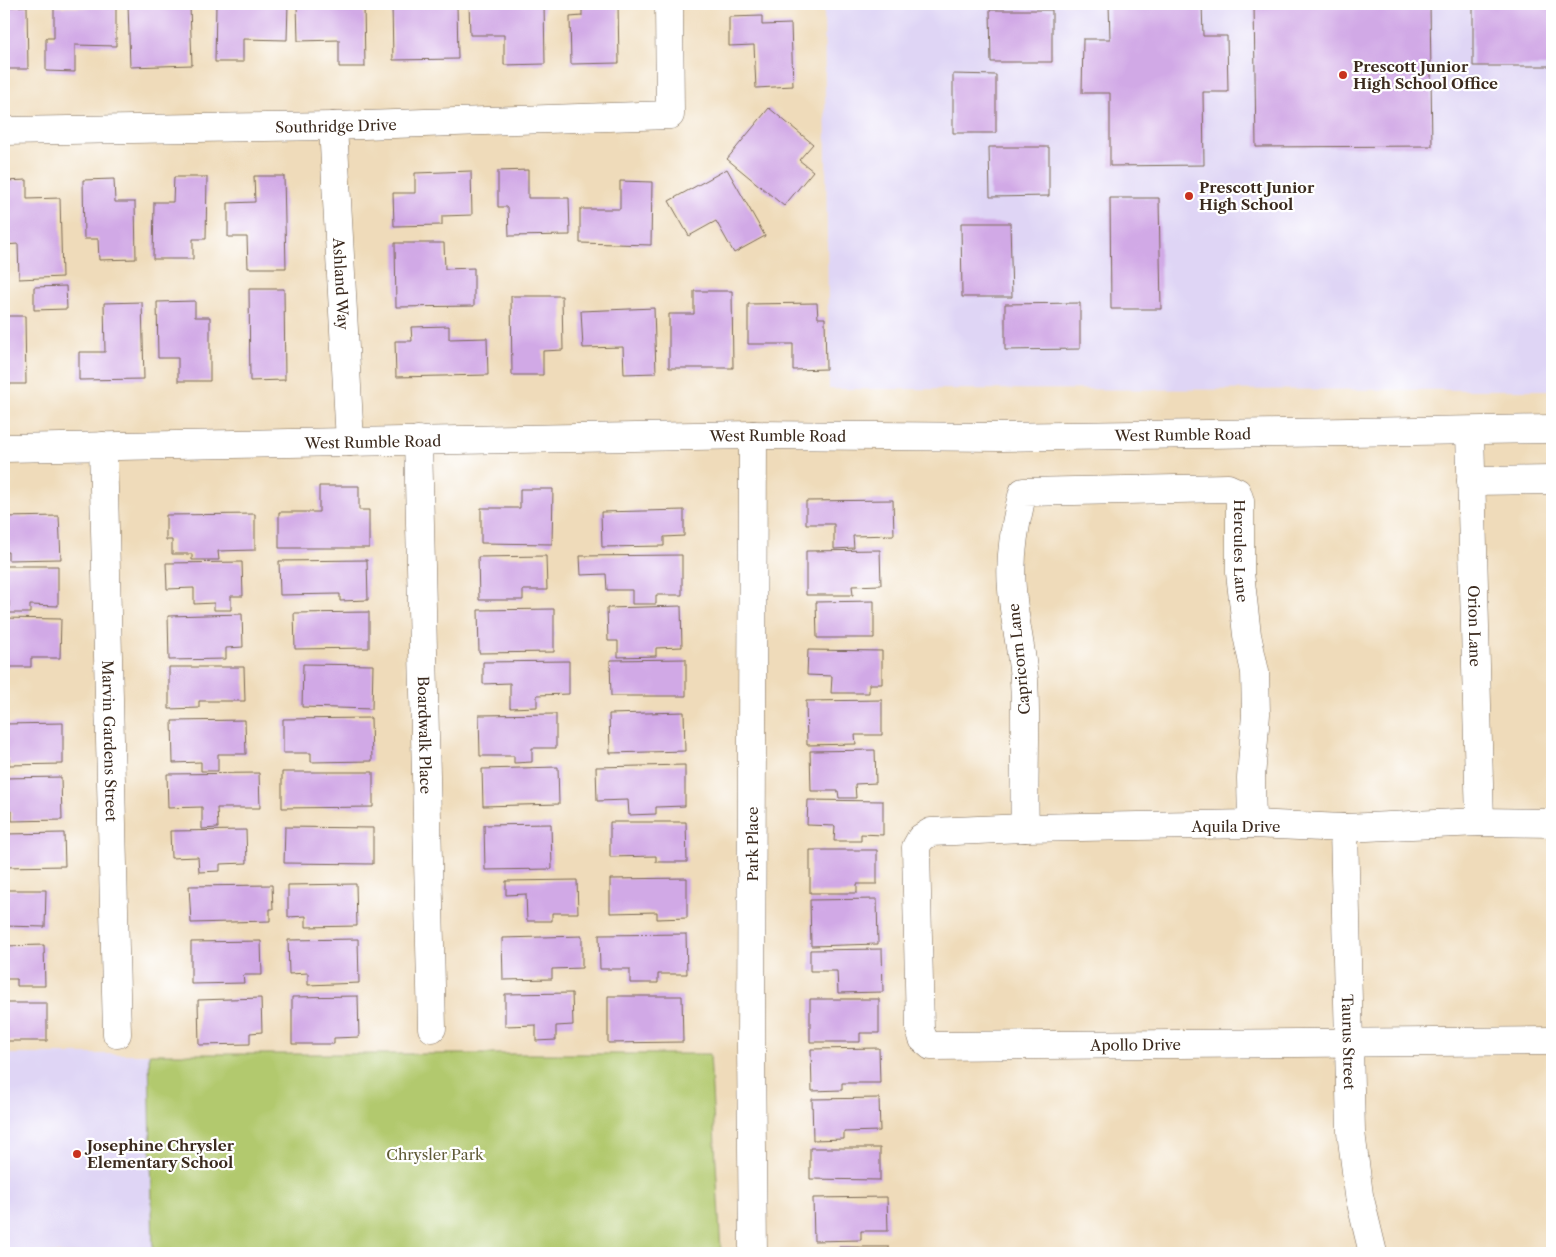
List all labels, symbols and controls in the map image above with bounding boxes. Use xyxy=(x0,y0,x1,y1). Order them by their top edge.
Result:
place label: Prescott Junior High School Office xyxy=(1353,57,1498,93)
marker: Prescott Junior High School Office xyxy=(1337,69,1349,81)
street label: Southridge Drive xyxy=(275,114,397,136)
place label: Prescott Junior High School xyxy=(1199,178,1315,214)
marker: Prescott Junior High School xyxy=(1183,190,1195,202)
street label: Ashland Way xyxy=(329,236,353,331)
street label: West Rumble Road xyxy=(1113,424,1251,445)
street label: West Rumble Road xyxy=(708,425,846,445)
street label: West Rumble Road xyxy=(304,431,441,452)
street label: Hercules Lane xyxy=(1231,499,1253,603)
street label: Orion Lane xyxy=(1464,585,1486,667)
street label: Capricorn Lane xyxy=(1004,602,1034,716)
street label: Marvin Gardens Street xyxy=(99,660,121,823)
street label: Boardwalk Place xyxy=(414,676,436,794)
street label: Park Place xyxy=(743,807,762,881)
street label: Aquila Drive xyxy=(1191,817,1280,836)
street label: Taurus Street xyxy=(1338,994,1360,1091)
street label: Apollo Drive xyxy=(1089,1034,1181,1054)
place label: Josephine Chrysler Elementary School xyxy=(84,1136,235,1172)
park label: Chrysler Park xyxy=(386,1145,485,1164)
marker: Josephine Chrysler Elementary School xyxy=(71,1148,83,1160)

